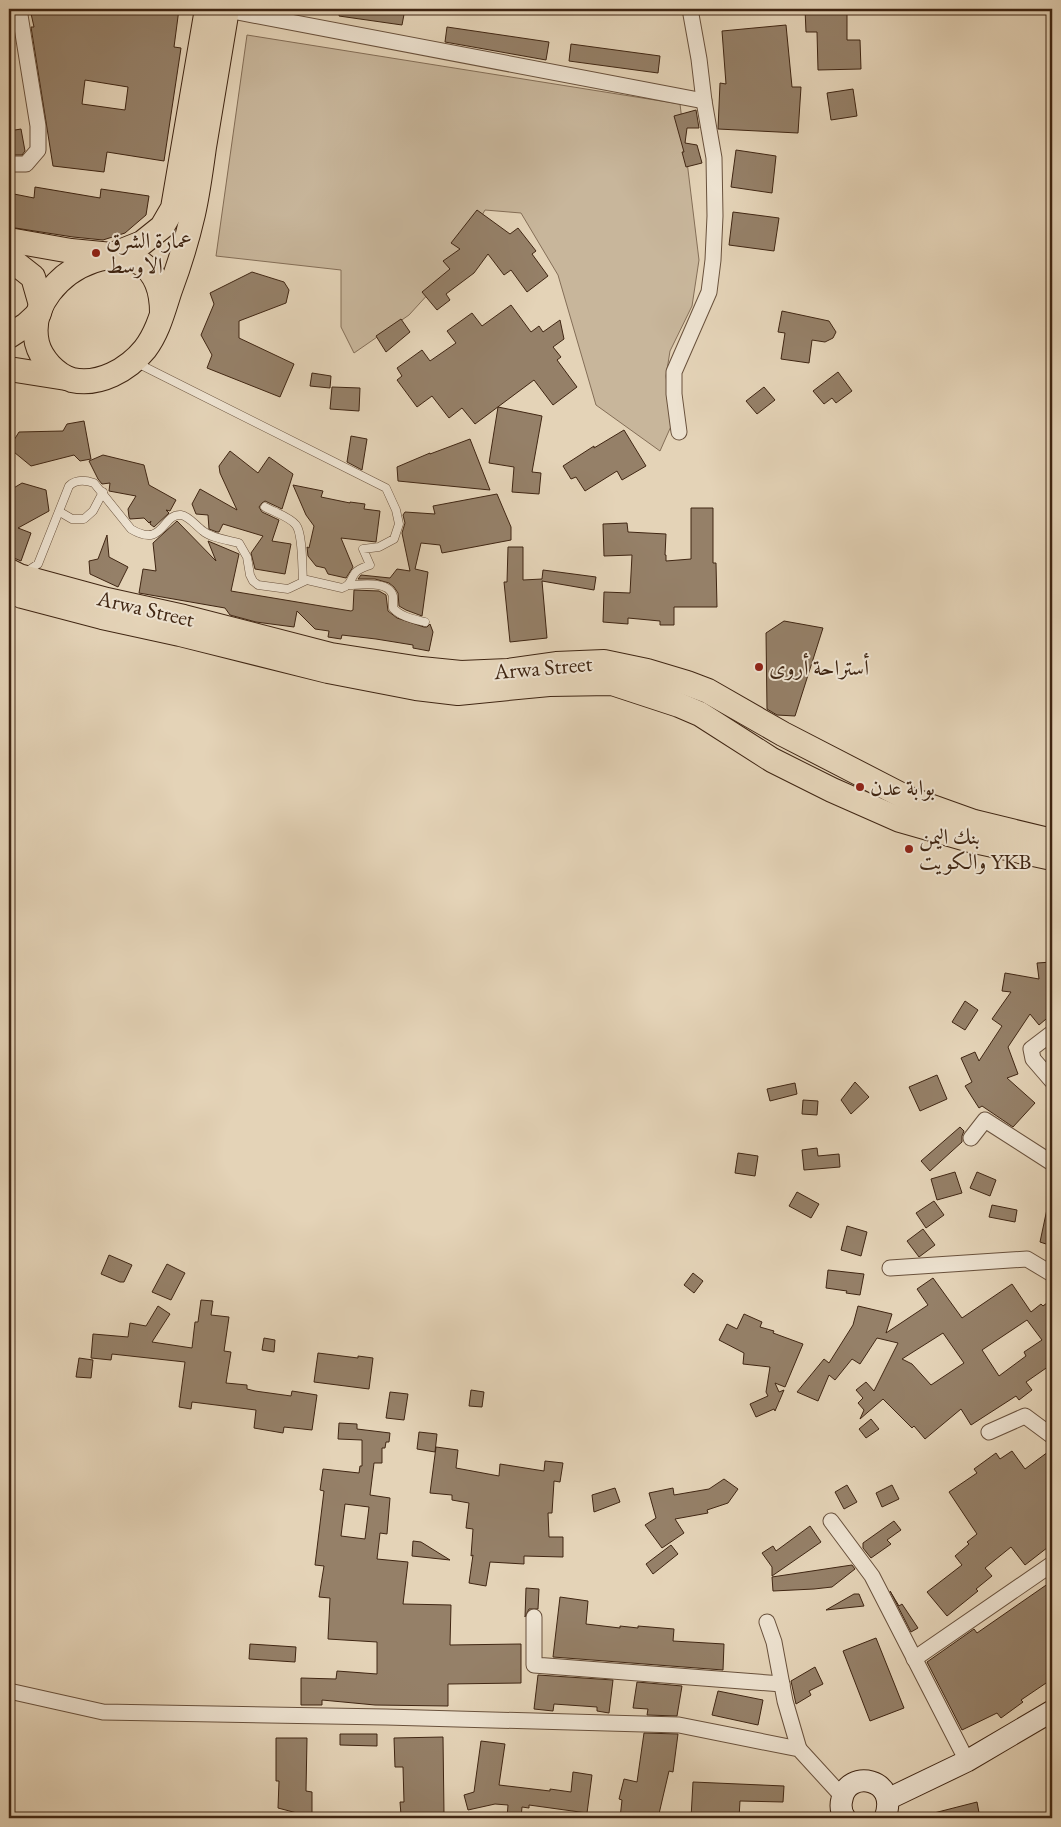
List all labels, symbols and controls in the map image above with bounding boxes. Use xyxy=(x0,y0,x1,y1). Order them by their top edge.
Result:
place label: عمارة الشرق الاوسط xyxy=(106,226,192,280)
marker: عمارة الشرق الاوسط xyxy=(90,247,102,259)
street label: Arwa Street xyxy=(94,583,197,634)
street label: Arwa Street xyxy=(492,649,594,686)
place label: أستراحة أروى xyxy=(769,652,870,682)
marker: أستراحة أروى xyxy=(753,661,765,673)
place label: بوابة عدن xyxy=(870,773,935,802)
marker: بوابة عدن xyxy=(854,781,866,793)
place label: بنك اليمن والكويت YKB xyxy=(919,822,1031,876)
marker: بنك اليمن والكويت YKB xyxy=(903,843,915,855)

